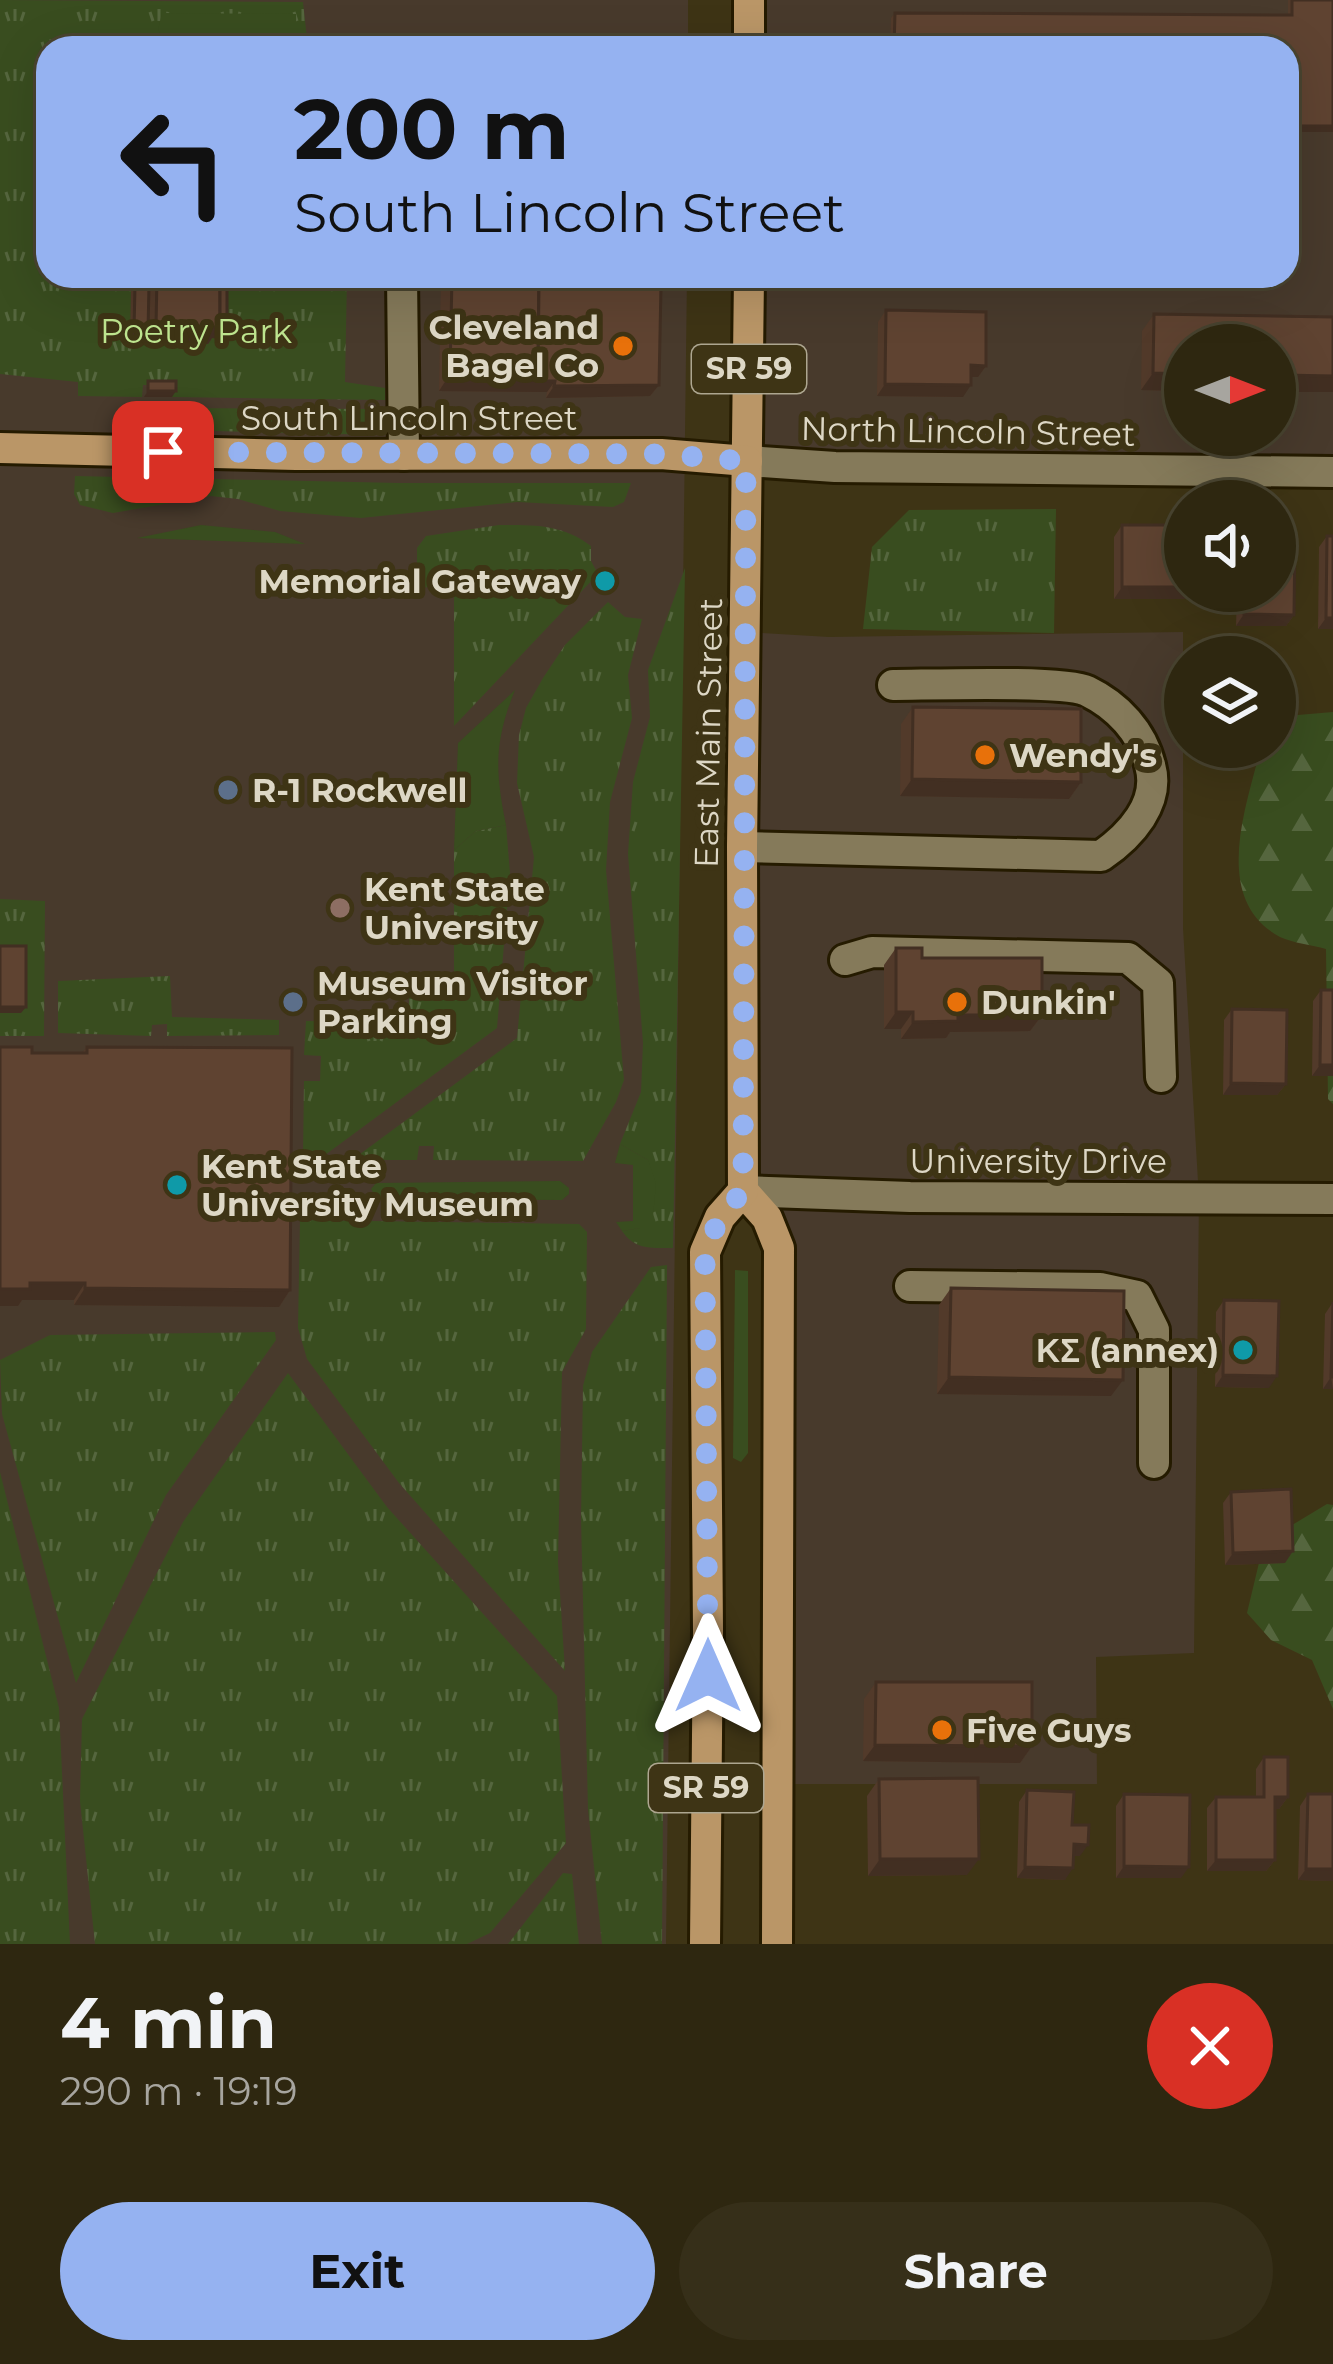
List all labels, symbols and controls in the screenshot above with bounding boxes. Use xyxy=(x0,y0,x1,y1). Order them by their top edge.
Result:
text: 200 m xyxy=(294,78,570,180)
icon: left xyxy=(96,84,252,240)
text: South Lincoln Street xyxy=(294,180,845,246)
place label: Cleveland Bagel Co xyxy=(429,307,599,385)
park label: Poetry Park xyxy=(100,311,292,351)
north arrow xyxy=(1164,324,1296,456)
map controls xyxy=(1164,324,1296,768)
marker: Cleveland Bagel Co xyxy=(610,333,636,359)
road number: SR 59 xyxy=(692,345,806,393)
street label: South Lincoln Street xyxy=(241,398,577,438)
pin xyxy=(112,401,214,503)
street label: North Lincoln Street xyxy=(800,408,1136,454)
icon: arrive xyxy=(130,419,196,485)
button: sound xyxy=(1164,480,1296,612)
place label: Memorial Gateway xyxy=(259,561,581,601)
marker: Memorial Gateway xyxy=(592,568,618,594)
street label: East Main Street xyxy=(686,598,730,868)
button: layers xyxy=(1164,636,1296,768)
place label: Wendy's xyxy=(1009,735,1157,775)
marker: Wendy's xyxy=(972,742,998,768)
place label: R-1 Rockwell xyxy=(252,770,467,810)
marker: R-1 Rockwell xyxy=(215,777,241,803)
place label: Kent State University xyxy=(364,869,545,947)
marker: Kent State University xyxy=(327,895,353,921)
place label: Museum Visitor Parking xyxy=(317,963,588,1041)
place label: Dunkin' xyxy=(981,982,1116,1022)
marker: Museum Visitor Parking xyxy=(280,989,306,1015)
marker: Dunkin' xyxy=(944,989,970,1015)
street label: University Drive xyxy=(909,1141,1167,1181)
place label: Kent State University Museum xyxy=(201,1146,534,1224)
marker: Kent State University Museum xyxy=(164,1172,190,1198)
place label: ΚΣ (annex) xyxy=(1036,1330,1219,1370)
marker: ΚΣ (annex) xyxy=(1230,1337,1256,1363)
position arrow xyxy=(645,1613,771,1739)
place label: Five Guys xyxy=(966,1710,1132,1750)
marker: Five Guys xyxy=(929,1717,955,1743)
road number: SR 59 xyxy=(649,1764,763,1812)
text: 4 min xyxy=(60,1978,277,2066)
button: close xyxy=(1147,1983,1273,2109)
text: 290 m · 19:19 xyxy=(60,2067,298,2115)
button: Exit xyxy=(60,2202,655,2340)
button: Share xyxy=(679,2202,1273,2340)

